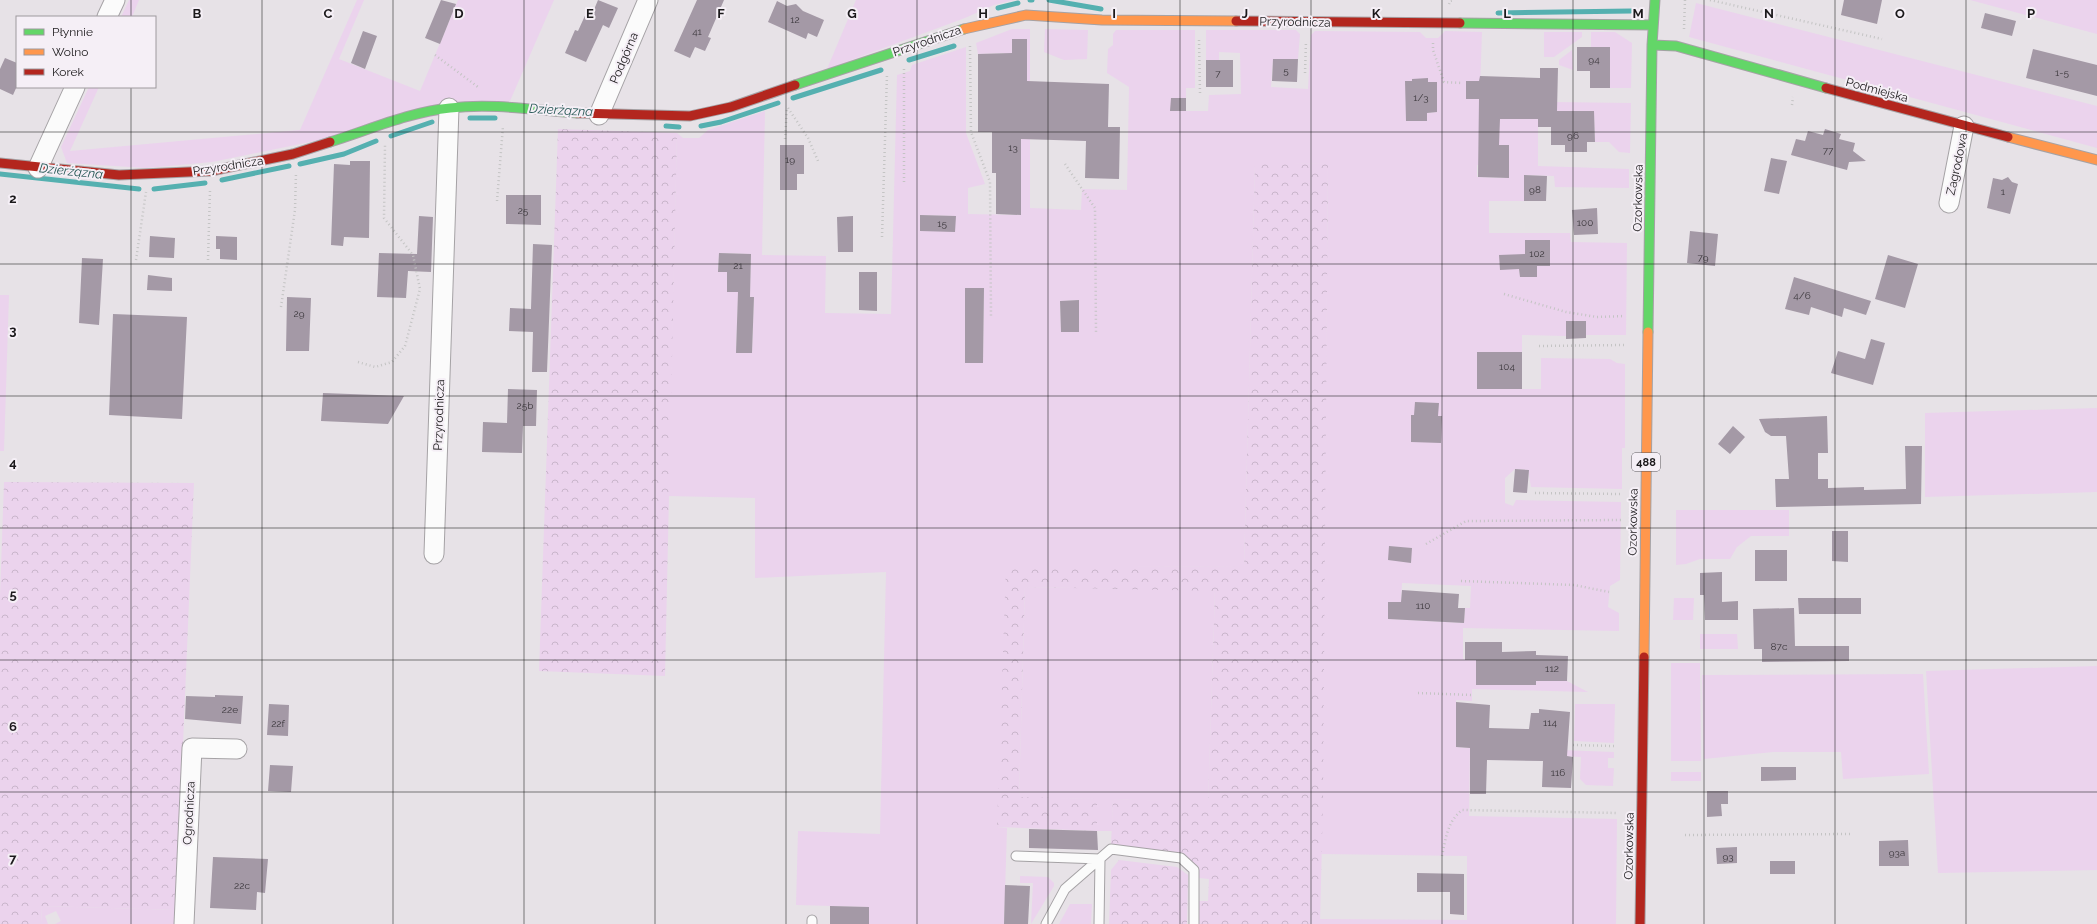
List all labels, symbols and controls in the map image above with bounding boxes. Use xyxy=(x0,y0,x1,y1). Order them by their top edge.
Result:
text: B xyxy=(193,6,202,21)
text: C xyxy=(324,6,333,21)
text: D xyxy=(454,6,464,21)
text: E xyxy=(586,6,594,21)
text: F xyxy=(717,6,725,21)
text: G xyxy=(847,6,857,21)
text: H xyxy=(978,6,988,21)
text: I xyxy=(1112,6,1116,21)
text: J xyxy=(1242,6,1248,21)
text: K xyxy=(1372,6,1381,21)
text: L xyxy=(1503,6,1511,21)
text: M xyxy=(1632,6,1644,21)
text: N xyxy=(1764,6,1774,21)
text: O xyxy=(1895,6,1905,21)
text: P xyxy=(2027,6,2035,21)
house number: 12 xyxy=(790,14,800,25)
street label: Przyrodnicza xyxy=(1259,14,1331,30)
legend xyxy=(16,16,156,88)
street label: Przyrodnicza xyxy=(891,23,963,59)
text: Płynnie xyxy=(52,25,93,39)
house number: 41 xyxy=(692,26,703,37)
street label: Podgórna xyxy=(607,30,641,86)
text: Wolno xyxy=(52,45,88,59)
house number: 94 xyxy=(1588,54,1600,65)
text: Korek xyxy=(52,65,85,79)
house number: 5 xyxy=(1283,65,1289,76)
house number: 1-5 xyxy=(2055,67,2069,78)
house number: 7 xyxy=(1215,68,1221,79)
street label: Podmiejska xyxy=(1844,75,1910,105)
house number: 1/3 xyxy=(1413,92,1429,103)
water label: Dzierżązna xyxy=(529,101,594,119)
house number: 96 xyxy=(1567,130,1579,141)
street label: Zagrodowa xyxy=(1944,132,1970,196)
house number: 13 xyxy=(1008,142,1018,153)
house number: 77 xyxy=(1823,145,1834,156)
street label: Przyrodnicza xyxy=(192,154,264,178)
house number: 19 xyxy=(785,154,795,165)
water label: Dzierżązna xyxy=(38,160,104,182)
street label: Ozorkowska xyxy=(1630,164,1646,232)
house number: 98 xyxy=(1529,184,1541,195)
house number: 1 xyxy=(2001,186,2006,197)
text: 2 xyxy=(9,191,17,206)
house number: 25 xyxy=(518,205,529,216)
house number: 100 xyxy=(1577,217,1593,228)
house number: 15 xyxy=(937,218,947,229)
house number: 102 xyxy=(1529,248,1545,259)
house number: 79 xyxy=(1697,252,1709,263)
house number: 21 xyxy=(733,260,743,271)
house number: 4/6 xyxy=(1793,290,1811,301)
house number: 29 xyxy=(293,308,305,319)
text: 3 xyxy=(9,323,17,338)
house number: 104 xyxy=(1499,361,1515,372)
street label: Przyrodnicza xyxy=(431,379,447,451)
house number: 25b xyxy=(517,400,533,411)
road number: 488 xyxy=(1632,453,1660,471)
text: 4 xyxy=(9,455,17,470)
street label: Ozorkowska xyxy=(1625,488,1641,556)
text: 5 xyxy=(9,587,17,602)
house number: 110 xyxy=(1416,600,1430,611)
house number: 87c xyxy=(1771,641,1788,652)
house number: 112 xyxy=(1545,663,1559,674)
house number: 22e xyxy=(222,704,238,715)
house number: 114 xyxy=(1543,717,1558,728)
house number: 22f xyxy=(271,718,286,729)
text: 6 xyxy=(9,719,17,734)
house number: 116 xyxy=(1551,767,1565,778)
street label: Ogrodnicza xyxy=(180,781,198,845)
street label: Ozorkowska xyxy=(1621,812,1637,880)
house number: 93a xyxy=(1889,847,1905,858)
text: 7 xyxy=(9,851,17,866)
house number: 93 xyxy=(1722,851,1734,862)
house number: 22c xyxy=(234,880,250,891)

